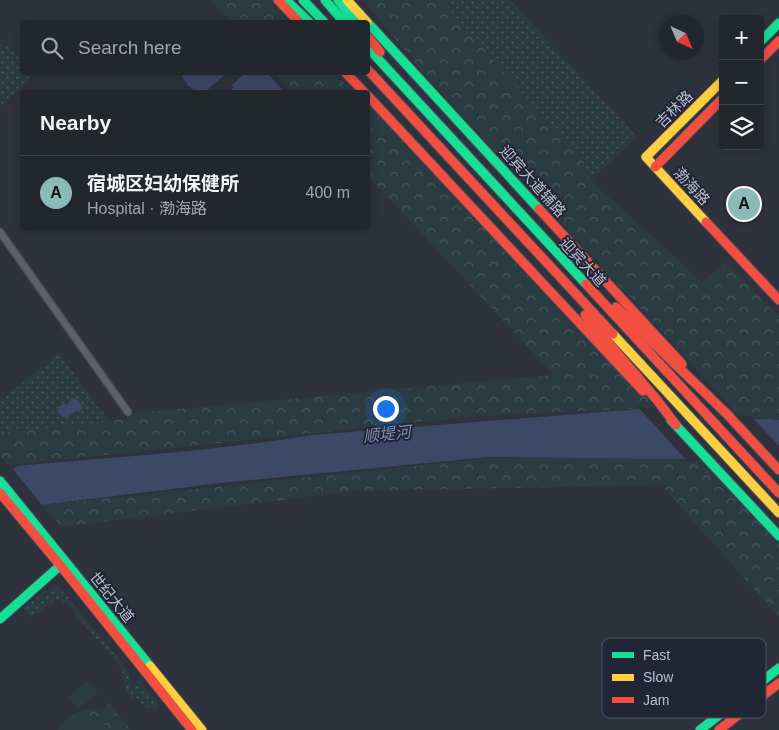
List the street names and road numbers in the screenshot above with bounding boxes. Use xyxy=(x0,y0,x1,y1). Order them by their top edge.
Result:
street label: 吉林路 xyxy=(652,87,696,131)
street label: 迎宾大道辅路 xyxy=(497,142,569,220)
street label: 渤海路 xyxy=(670,164,714,208)
street label: 迎宾大道 xyxy=(556,234,610,290)
street label: 世纪大道 xyxy=(87,568,137,626)

